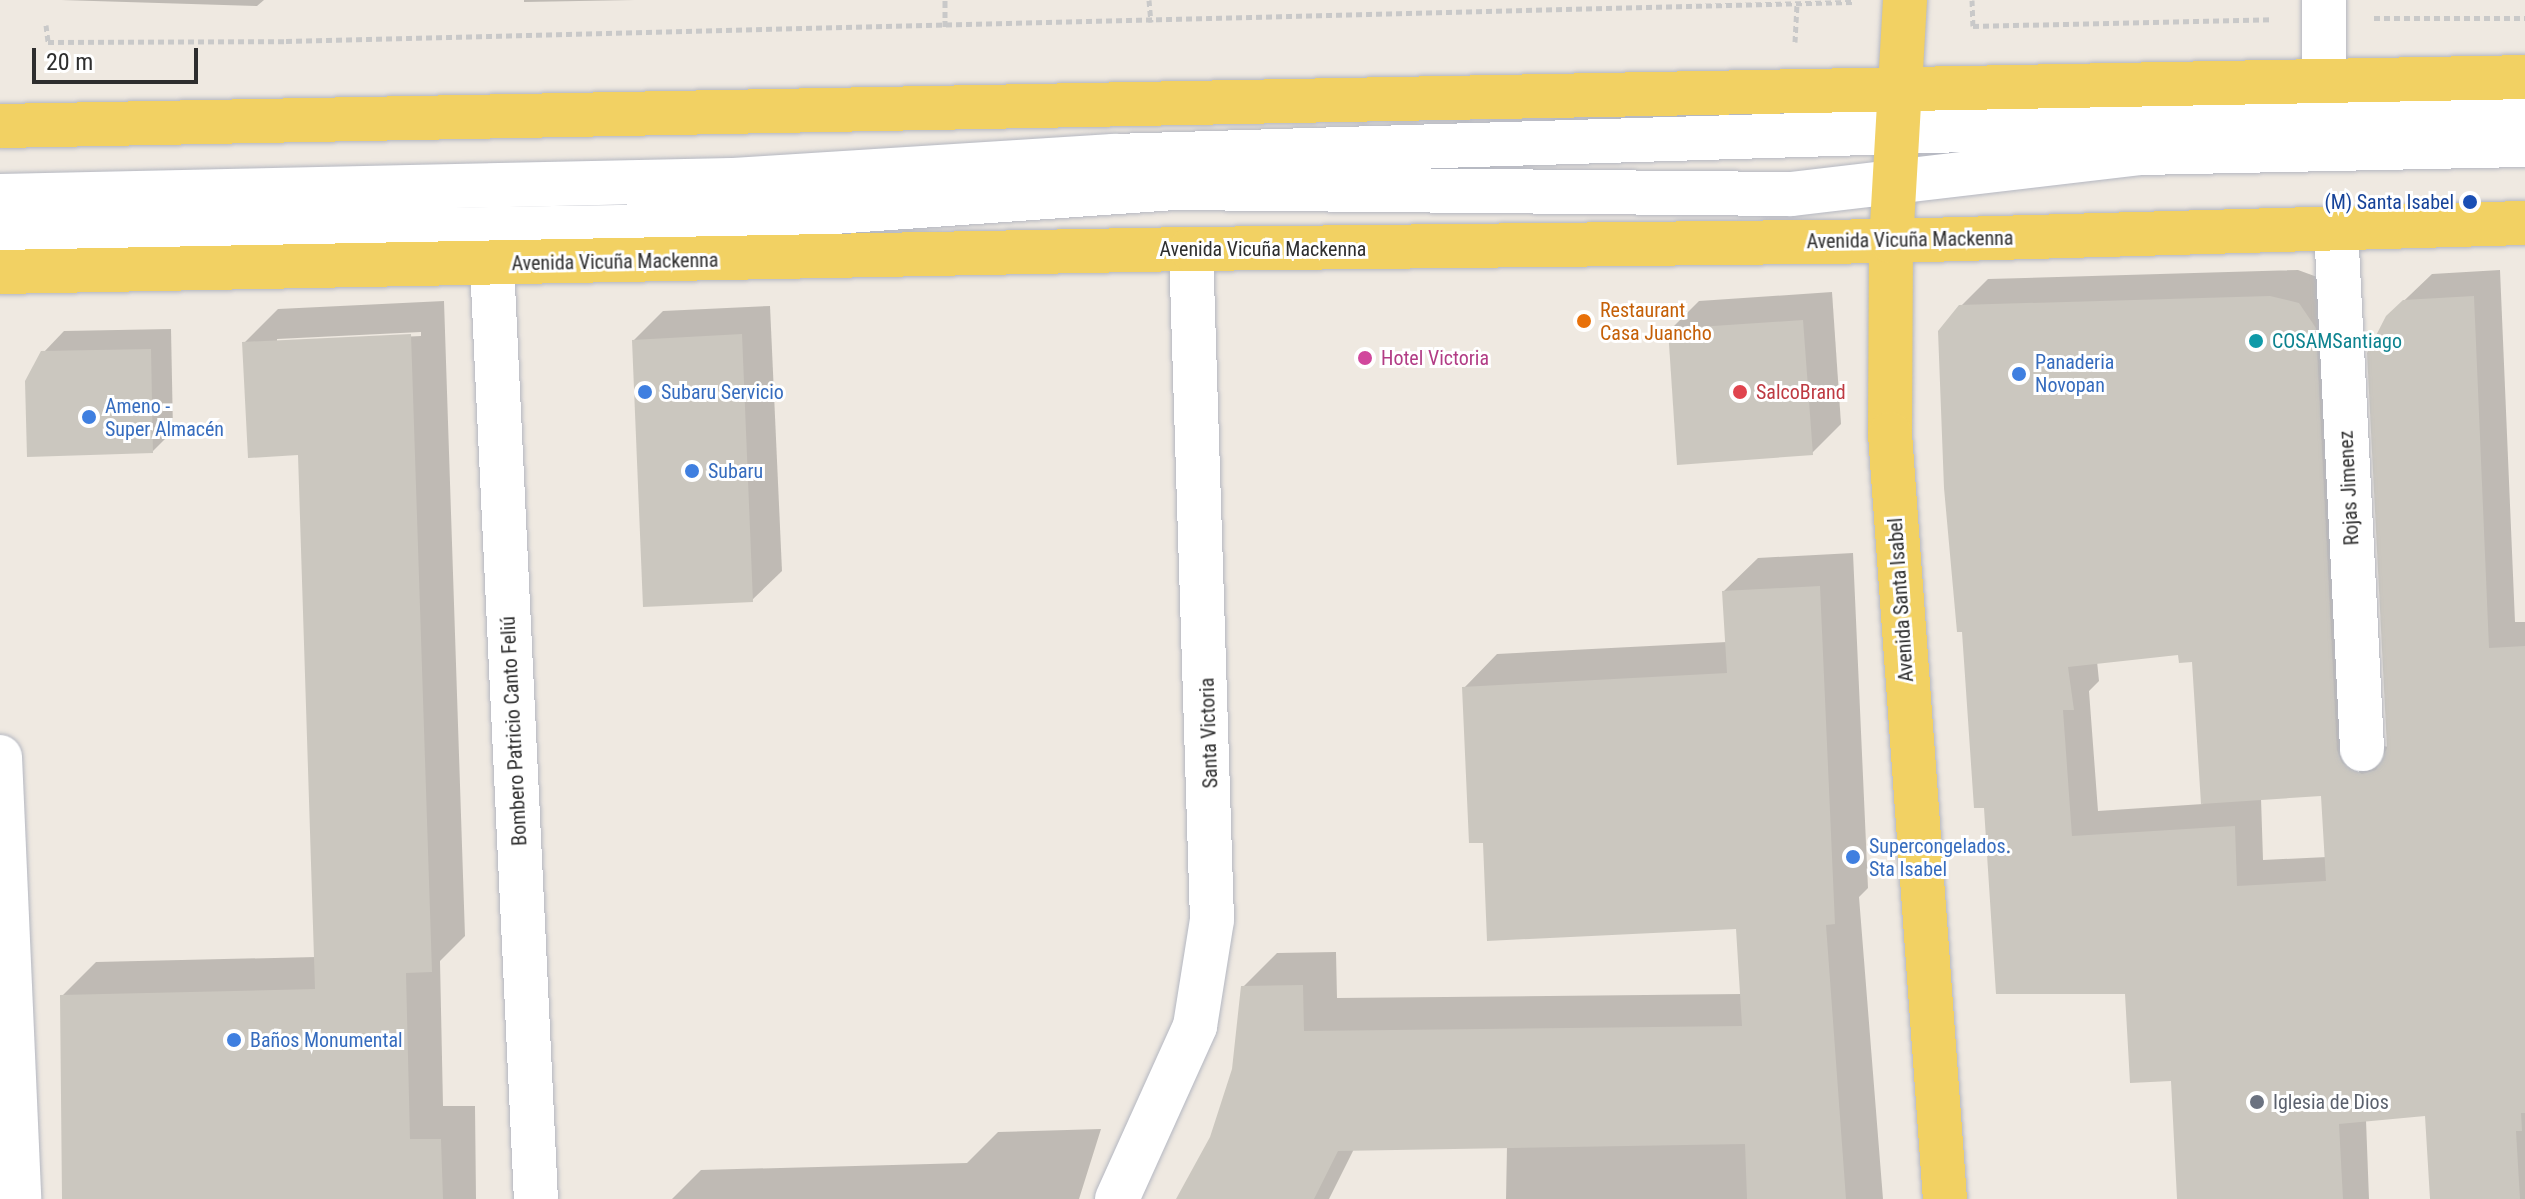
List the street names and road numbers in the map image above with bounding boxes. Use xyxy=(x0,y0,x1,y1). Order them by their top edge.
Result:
street label: Avenida Vicuña Mackenna xyxy=(1806,226,2014,254)
street label: Avenida Vicuña Mackenna xyxy=(1160,237,1366,261)
street label: Avenida Vicuña Mackenna xyxy=(511,248,719,276)
street label: Rojas Jimenez xyxy=(2334,430,2364,546)
street label: Avenida Santa Isabel xyxy=(1883,517,1919,683)
street label: Bombero Patricio Canto Feliú xyxy=(496,616,532,846)
street label: Santa Victoria xyxy=(1195,677,1223,789)

